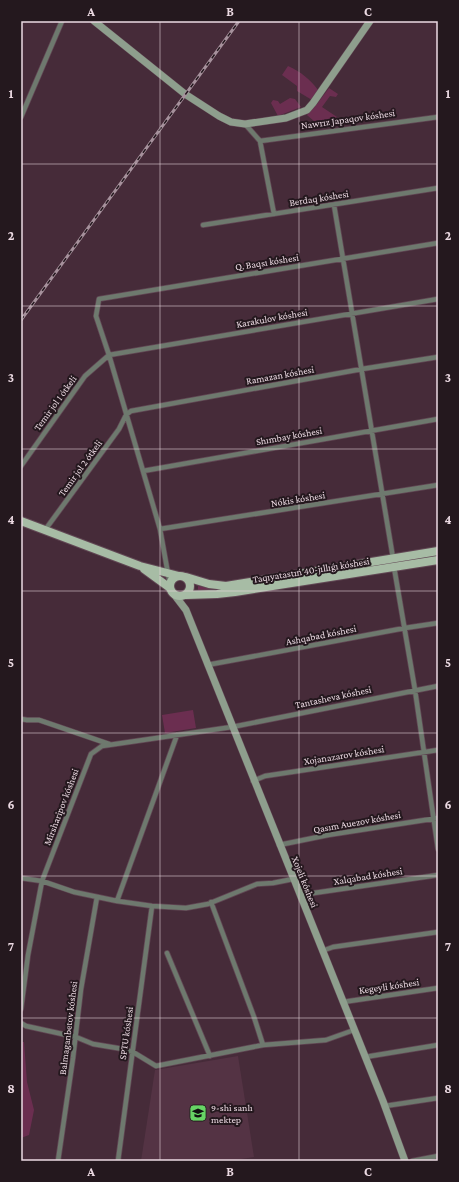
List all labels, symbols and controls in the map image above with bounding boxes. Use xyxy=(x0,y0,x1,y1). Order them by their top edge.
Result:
text: A xyxy=(86,4,95,19)
text: B xyxy=(226,4,234,19)
text: C xyxy=(364,4,372,19)
text: 1 xyxy=(9,86,14,101)
text: 1 xyxy=(446,86,451,101)
street label: Nawrız Japaqov kóshesi xyxy=(300,107,396,131)
street label: Berdaq kóshesi xyxy=(289,188,350,208)
text: 2 xyxy=(8,228,15,243)
text: 2 xyxy=(445,228,452,243)
street label: Q. Baqsı kóshesi xyxy=(234,251,300,272)
street label: Karakulov kóshesi xyxy=(235,306,309,330)
street label: Ramazan kóshesi xyxy=(245,364,315,386)
text: 3 xyxy=(8,370,14,385)
text: 3 xyxy=(445,370,451,385)
street label: Temir jol 1 ótkeli xyxy=(31,373,80,433)
street label: Shımbay kóshesi xyxy=(255,425,323,447)
street label: Temir jol 2 ótkeli xyxy=(56,437,105,499)
street label: Nókis kóshesi xyxy=(270,489,326,509)
text: 4 xyxy=(7,512,15,527)
text: 4 xyxy=(444,512,452,527)
street label: Taqıyatastıń 40-jıllıǵı kóshesi xyxy=(252,555,371,586)
street label: Ashqabad kóshesi xyxy=(285,623,358,647)
text: 5 xyxy=(8,655,14,670)
text: 5 xyxy=(445,655,451,670)
street label: Tantasheva kóshesi xyxy=(294,683,372,710)
street label: Xojanazarov kóshesi xyxy=(303,743,385,768)
street label: Mirsharipov kóshesi xyxy=(41,767,81,847)
text: 6 xyxy=(7,797,15,812)
text: 6 xyxy=(444,797,452,812)
street label: Qasım Auezov kóshesi xyxy=(312,809,402,835)
street label: Xojeli kóshesi xyxy=(289,855,320,910)
street label: Xalqabad kóshesi xyxy=(333,865,404,887)
text: 7 xyxy=(8,939,14,954)
text: 7 xyxy=(445,939,451,954)
street label: Kegeyli kóshesi xyxy=(358,976,420,996)
street label: Balmaganbetov kóshesi xyxy=(57,980,79,1075)
street label: SPTU kóshesi xyxy=(117,1005,135,1060)
text: 8 xyxy=(7,1081,15,1096)
text: 8 xyxy=(444,1081,452,1096)
place label: 9-shi sanlı mektep xyxy=(211,1102,253,1125)
school or university icon: 9-shi sanlı mektep xyxy=(188,1103,208,1123)
text: A xyxy=(86,1164,95,1179)
text: B xyxy=(226,1164,234,1179)
text: C xyxy=(364,1164,372,1179)

